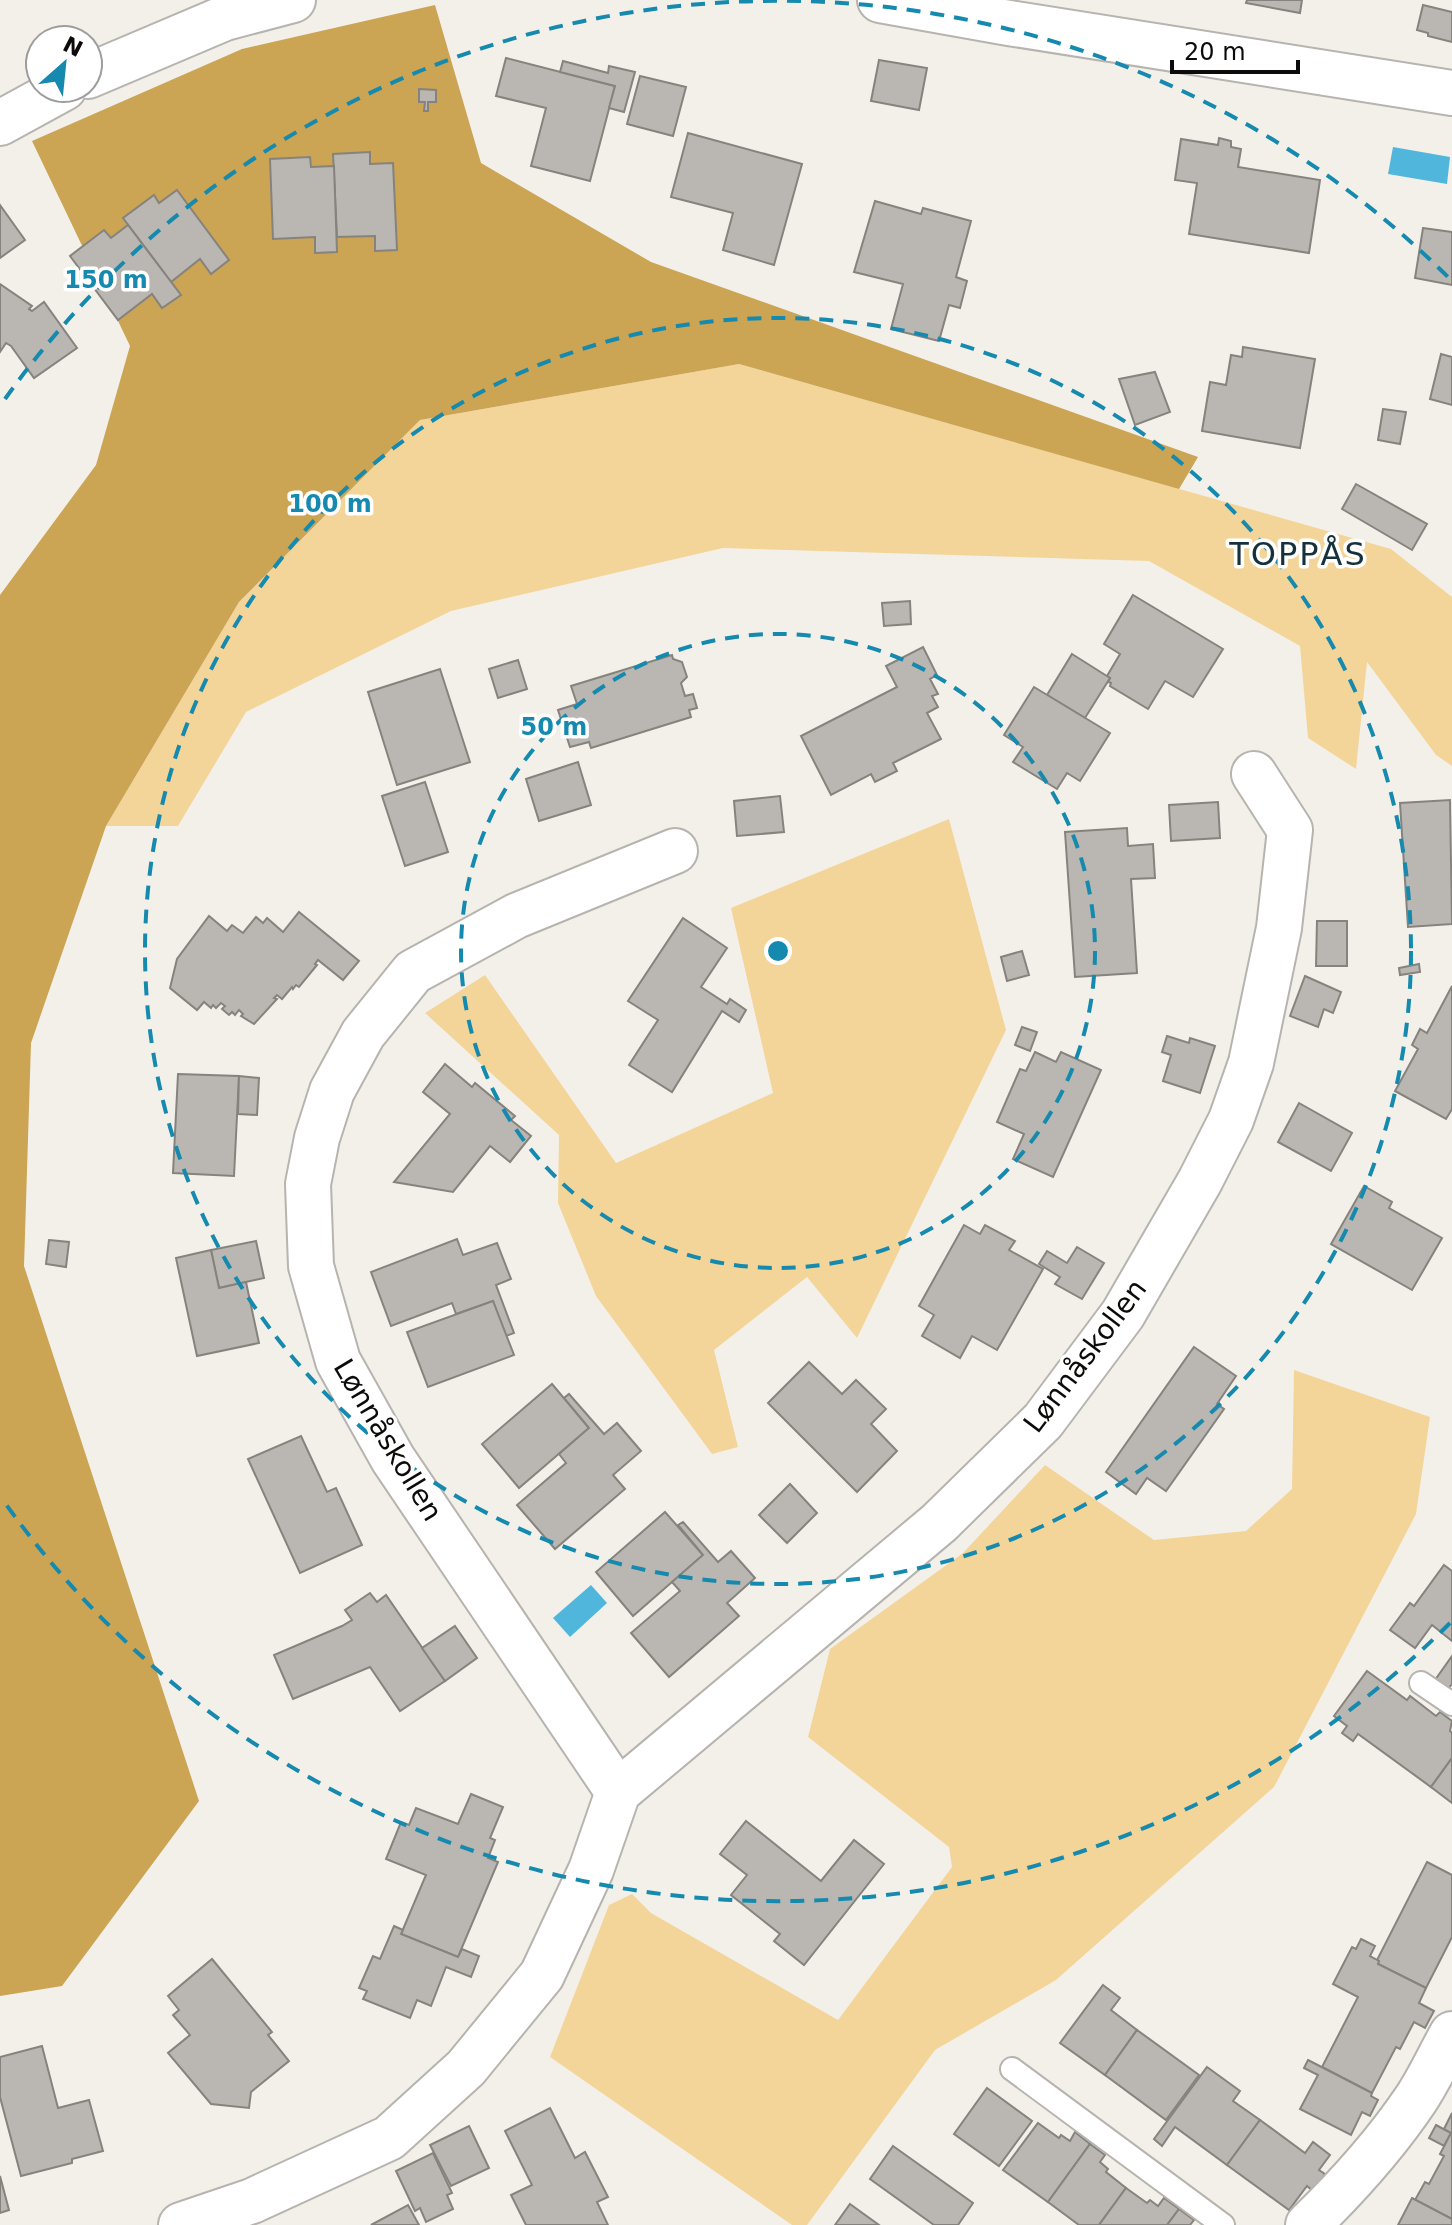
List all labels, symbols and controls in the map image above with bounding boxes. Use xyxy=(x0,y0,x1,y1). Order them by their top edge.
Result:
north arrow xyxy=(24,24,104,104)
scale bar xyxy=(1172,24,1298,74)
text: N xyxy=(59,31,87,62)
text: 20 m xyxy=(1184,38,1246,66)
text: 150 m xyxy=(64,266,148,294)
text: 100 m xyxy=(288,490,372,518)
district label: TOPPÅS xyxy=(1228,535,1367,573)
text: 50 m xyxy=(521,713,587,741)
centre of rings xyxy=(764,937,792,965)
street label: Lønnåskollen xyxy=(1017,1273,1153,1439)
street label: Lønnåskollen xyxy=(327,1353,449,1527)

